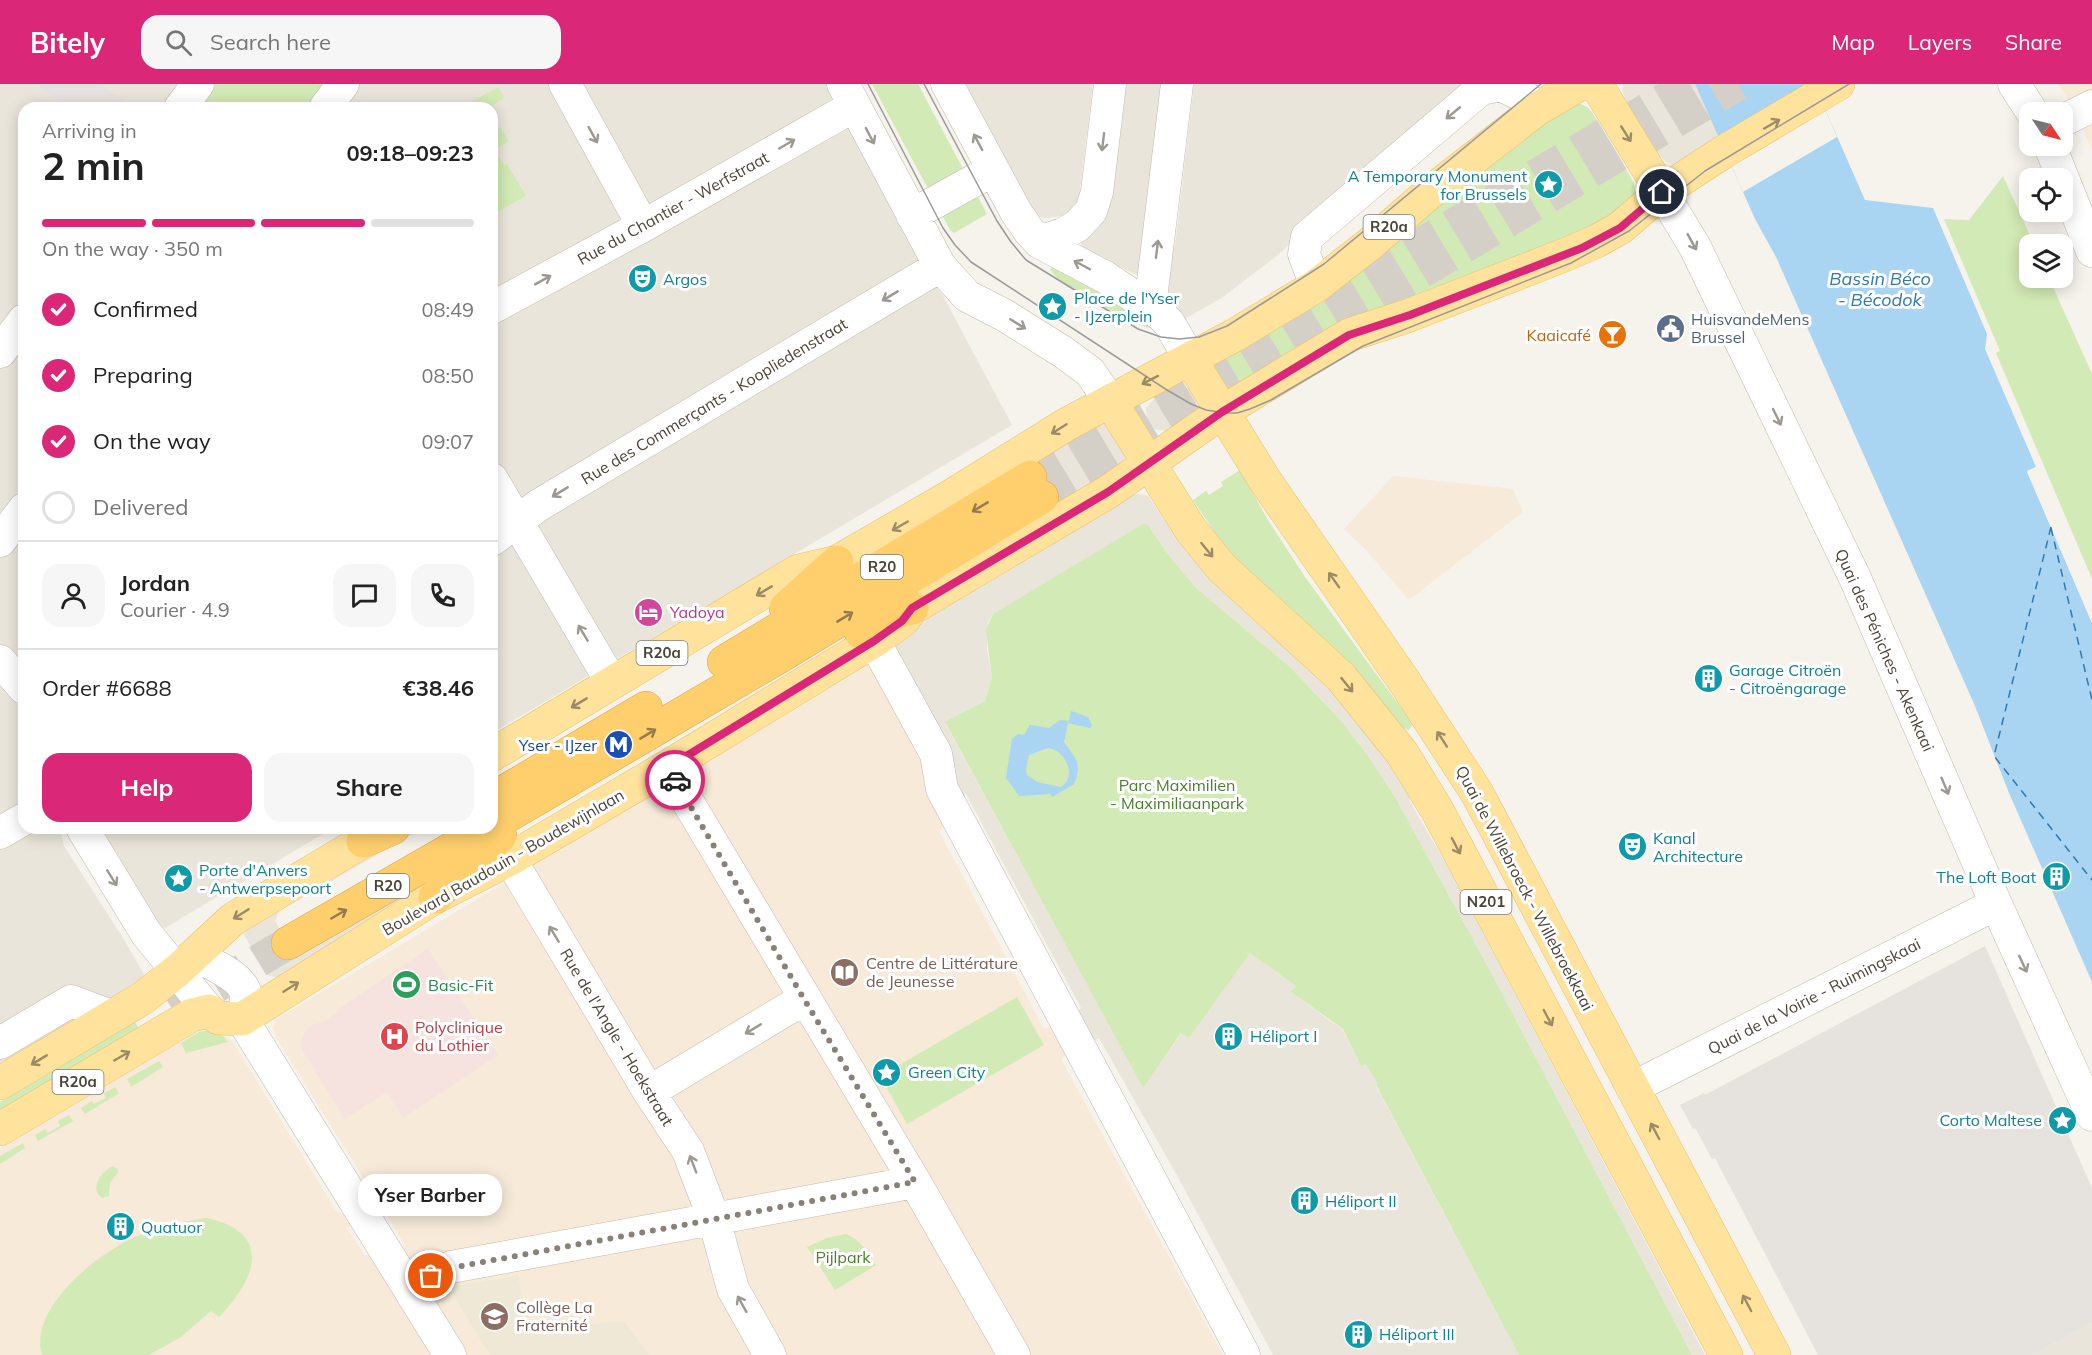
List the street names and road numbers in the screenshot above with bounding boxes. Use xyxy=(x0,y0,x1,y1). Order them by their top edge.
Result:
street label: Rue du Chantier - Werfstraat xyxy=(574,147,773,269)
road number: R20a xyxy=(1364,215,1414,239)
street label: Rue des Commerçants - Koopliedenstraat xyxy=(577,313,851,489)
street label: Quai des Péniches - Akenkaai xyxy=(1831,546,1939,754)
road number: R20 xyxy=(861,555,903,579)
road number: R20a xyxy=(636,641,688,665)
street label: Quai de Willebroeck - Willebroekkaai xyxy=(1452,762,1598,1014)
street label: Boulevard Baudouin - Boudewijnlaan xyxy=(379,784,627,940)
road number: R20 xyxy=(367,874,409,898)
road number: N201 xyxy=(1460,890,1512,914)
street label: Quai de la Voirie - Ruimingskaai xyxy=(1704,934,1924,1058)
street label: Rue de l'Angle - Hoekstraat xyxy=(556,945,678,1130)
road number: R20a xyxy=(52,1070,104,1094)

